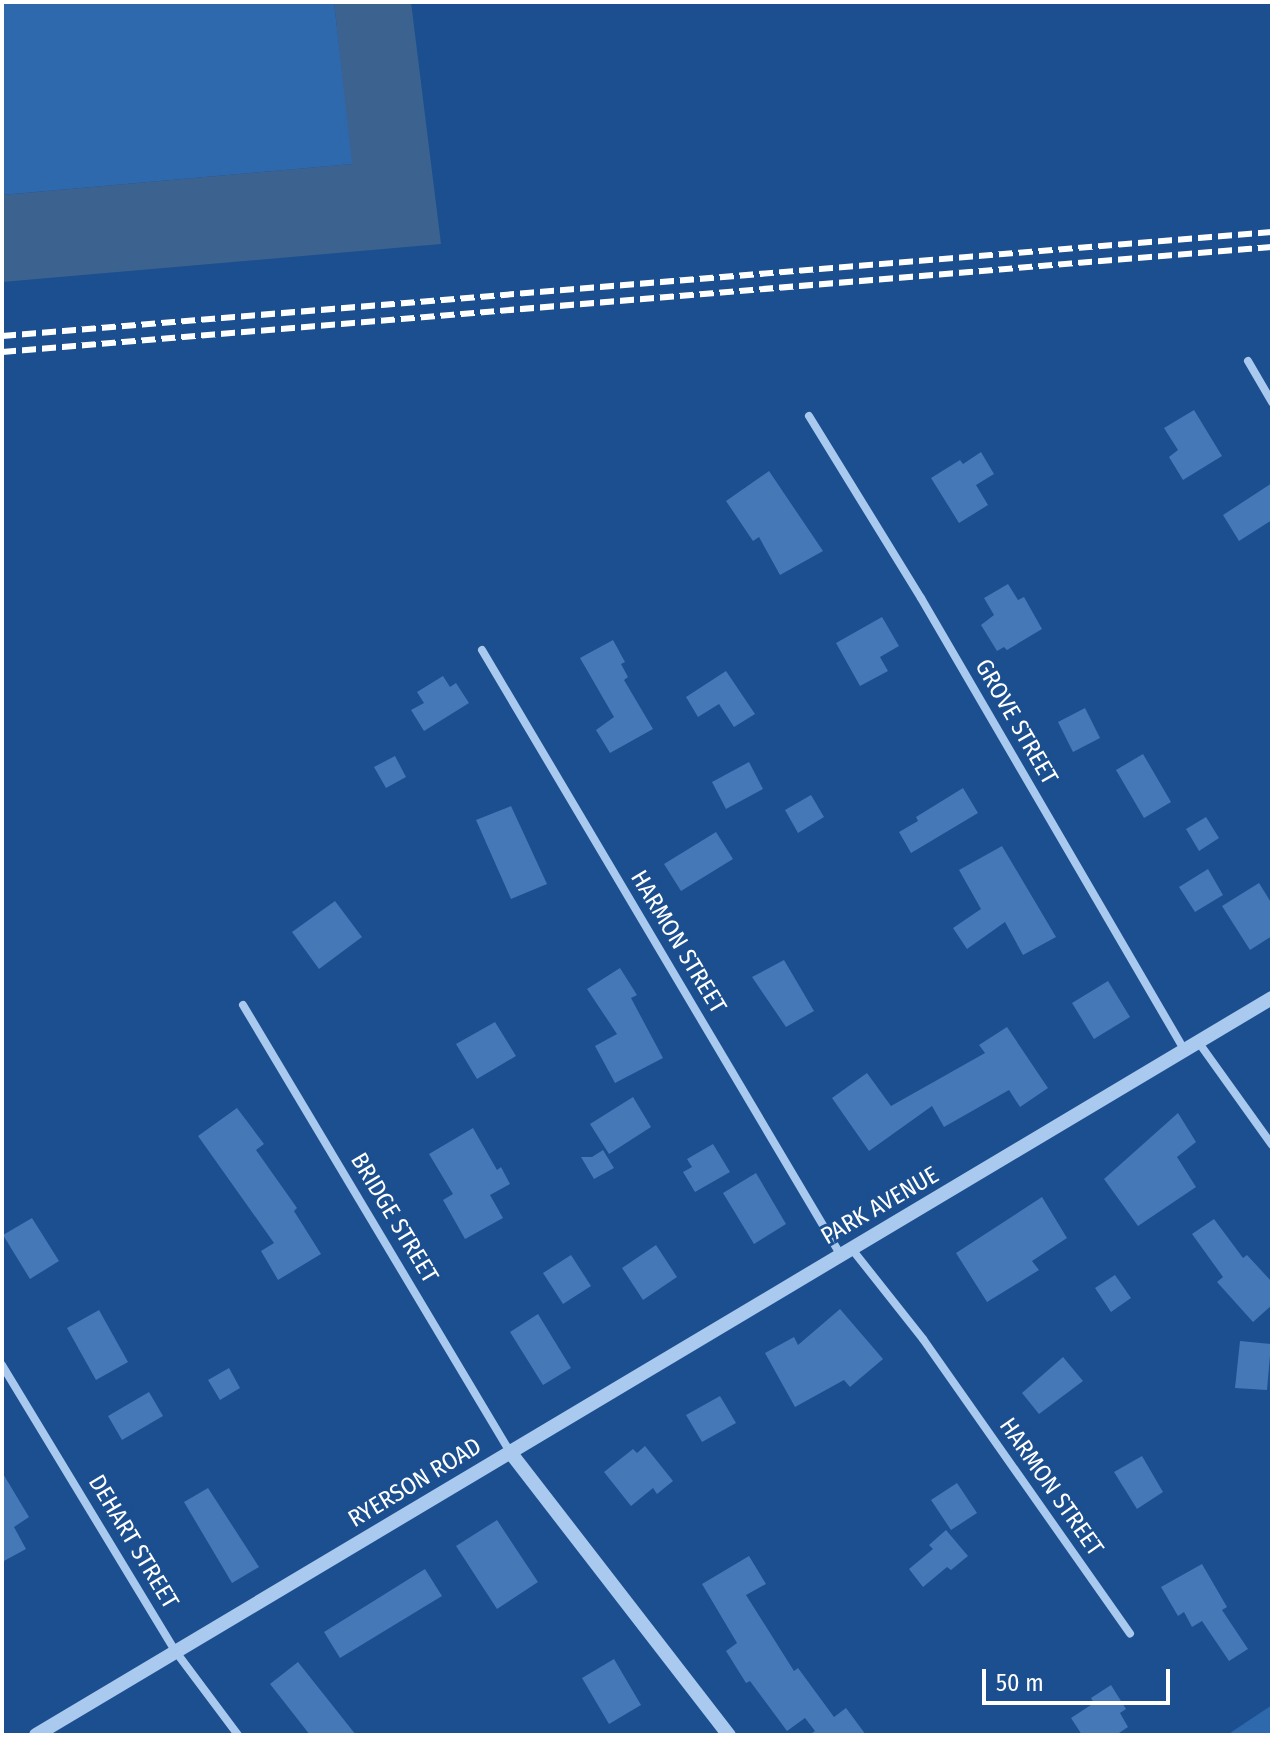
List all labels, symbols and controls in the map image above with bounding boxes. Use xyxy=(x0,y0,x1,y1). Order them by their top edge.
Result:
street label: GROVE STREET xyxy=(969,654,1063,790)
street label: HARMON STREET xyxy=(624,865,732,1019)
street label: BRIDGE STREET xyxy=(344,1148,444,1288)
street label: PARK AVENUE xyxy=(816,1161,944,1251)
street label: HARMON STREET xyxy=(993,1413,1109,1561)
street label: RYERSON ROAD xyxy=(343,1432,487,1534)
street label: DEHART STREET xyxy=(82,1470,184,1614)
scale bar xyxy=(986,1653,1174,1703)
text: 50 m xyxy=(996,1669,1044,1697)

